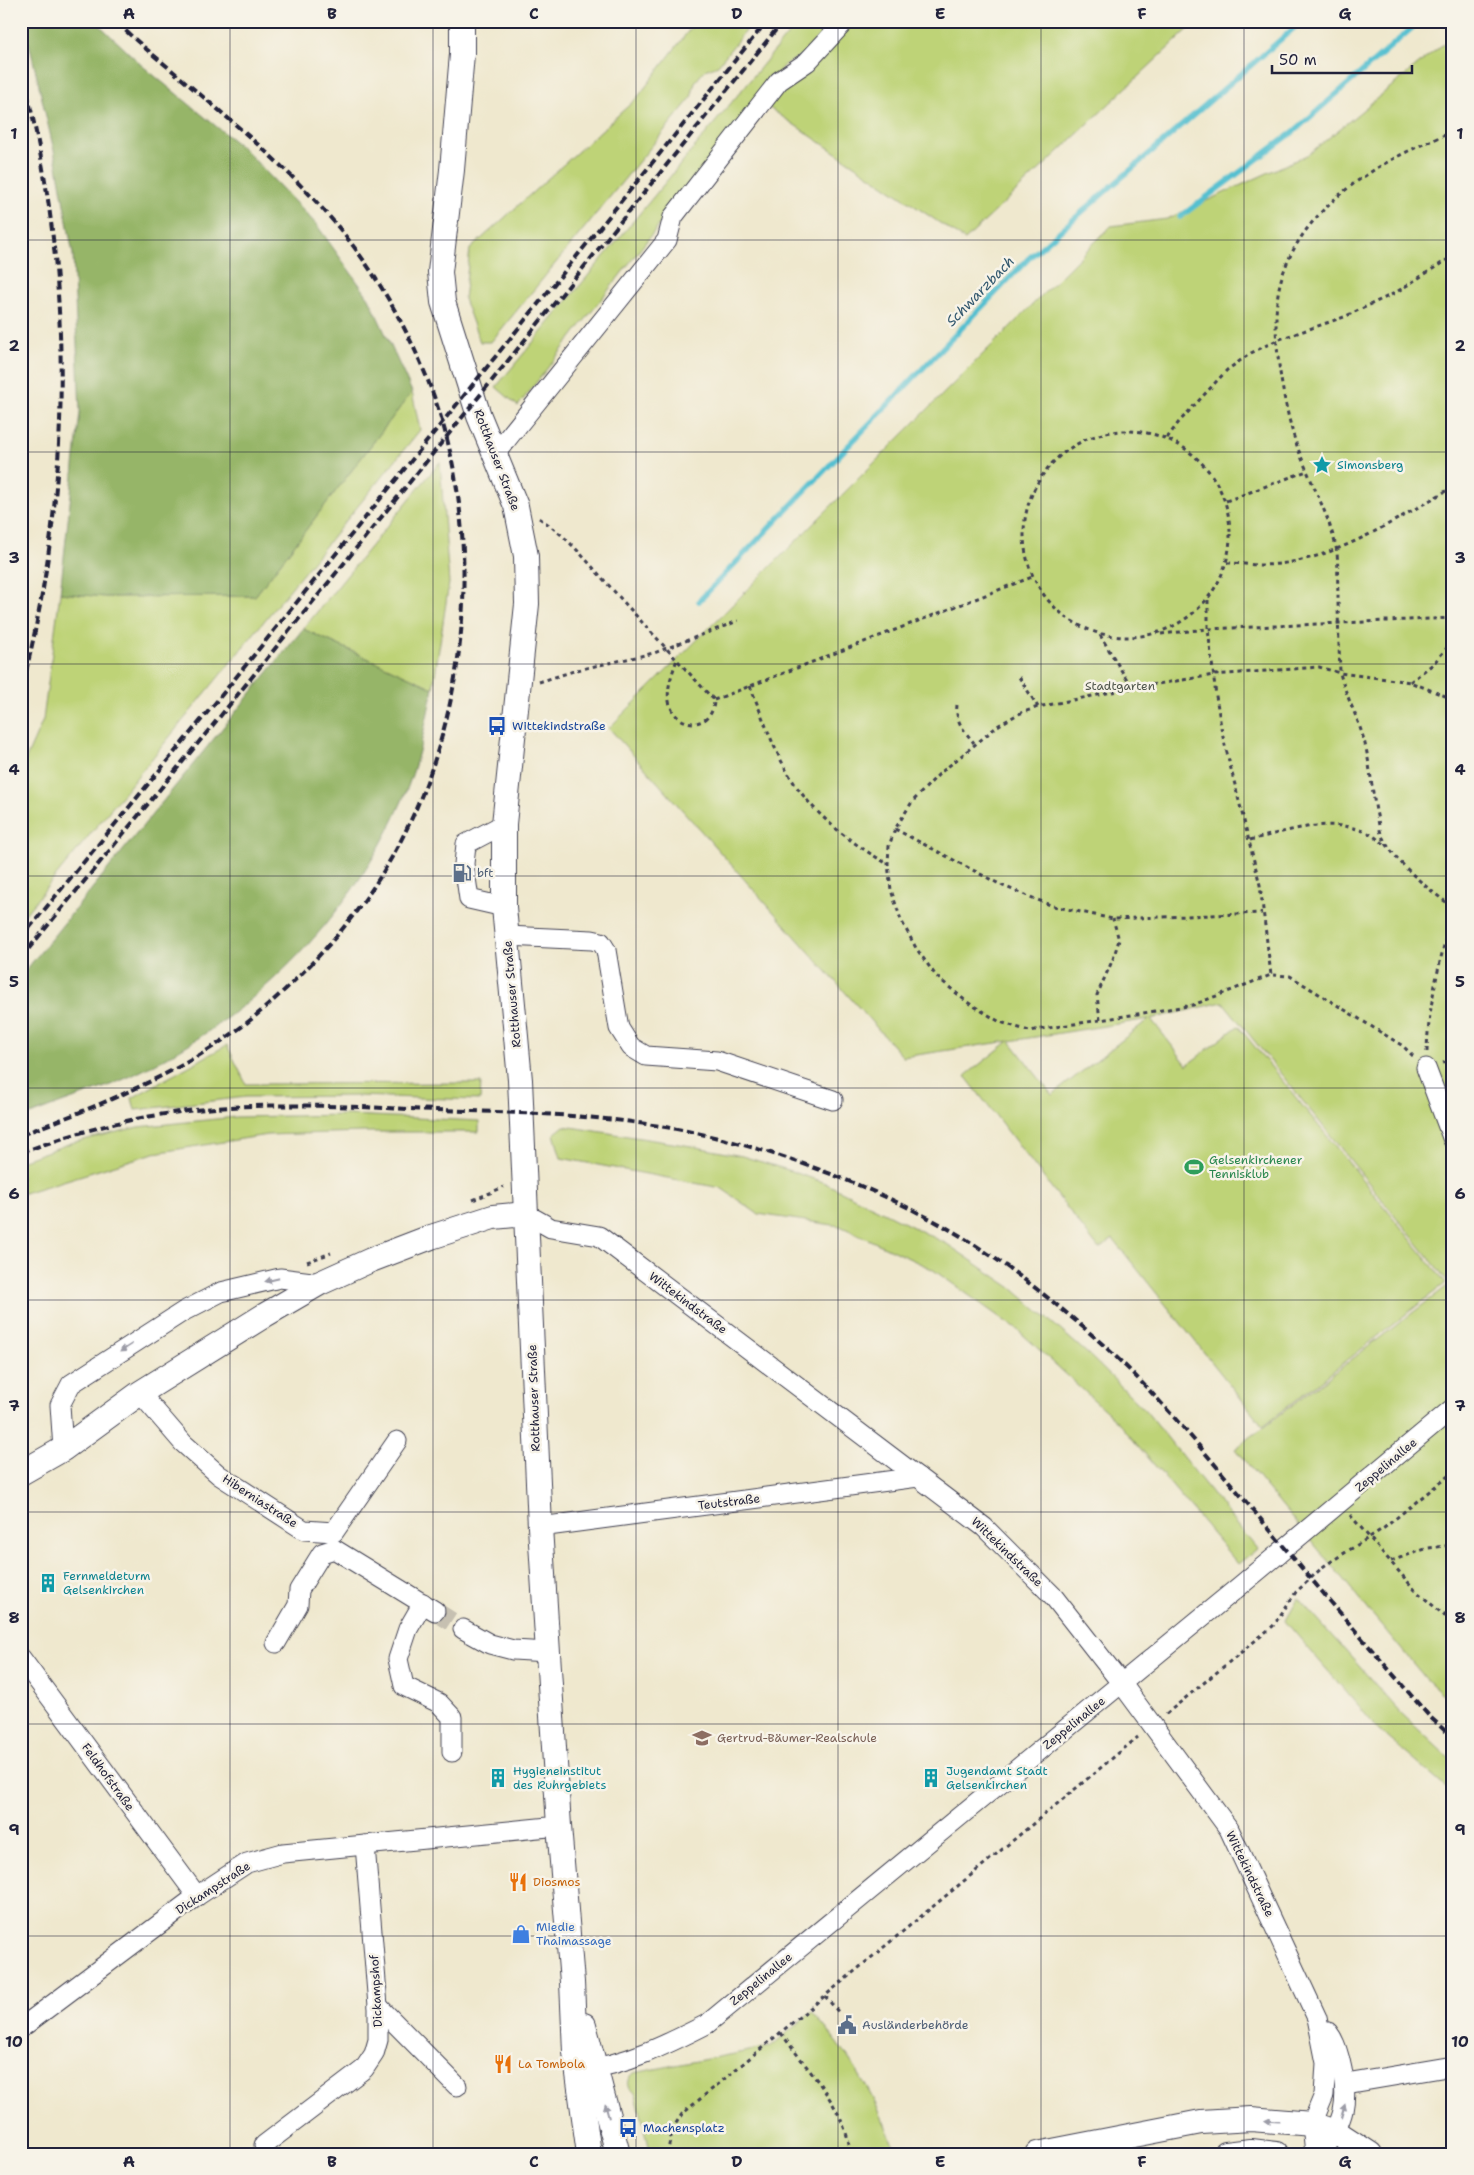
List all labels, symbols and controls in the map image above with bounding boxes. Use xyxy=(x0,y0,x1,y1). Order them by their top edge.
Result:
text: A xyxy=(123,3,135,24)
text: B xyxy=(327,3,337,24)
text: C xyxy=(529,3,539,24)
text: D xyxy=(731,3,743,24)
text: E xyxy=(935,3,945,24)
text: F xyxy=(1137,3,1147,24)
text: G xyxy=(1339,3,1352,24)
scale bar xyxy=(1272,42,1412,74)
text: 50 m xyxy=(1279,50,1317,70)
text: 1 xyxy=(10,123,18,144)
text: 1 xyxy=(1456,123,1464,144)
water label: Schwarzbach xyxy=(942,252,1018,330)
text: 2 xyxy=(8,335,20,356)
text: 2 xyxy=(1454,335,1466,356)
street label: Rotthauser Straße xyxy=(470,407,524,513)
place icon: Simonsberg xyxy=(1311,454,1333,476)
place label: Simonsberg xyxy=(1337,457,1403,473)
text: 3 xyxy=(8,547,20,568)
text: 3 xyxy=(1454,547,1466,568)
park label: Stadtgarten xyxy=(1085,678,1155,694)
bus stop icon: Wittekindstraße xyxy=(486,715,508,737)
place label: Wittekindstraße xyxy=(512,718,606,734)
text: 4 xyxy=(8,759,20,780)
text: 4 xyxy=(1454,759,1466,780)
fuel station icon: bft xyxy=(451,862,473,884)
place label: bft xyxy=(477,865,494,881)
street label: Rotthauser Straße xyxy=(499,940,525,1048)
text: 5 xyxy=(9,971,19,992)
text: 5 xyxy=(1455,971,1465,992)
place label: Gelsenkirchener Tennisklub xyxy=(1209,1152,1303,1182)
sports icon: Gelsenkirchener Tennisklub xyxy=(1183,1156,1205,1178)
text: 6 xyxy=(8,1183,20,1204)
text: 6 xyxy=(1454,1183,1466,1204)
street label: Wittekindstraße xyxy=(646,1268,730,1338)
one-way arrow xyxy=(264,1276,279,1284)
one-way arrow xyxy=(119,1344,133,1353)
street label: Rotthauser Straße xyxy=(524,1344,544,1452)
text: 7 xyxy=(8,1395,20,1416)
text: 7 xyxy=(1454,1395,1466,1416)
street label: Zeppelinallee xyxy=(1352,1434,1420,1496)
street label: Hiberniastraße xyxy=(219,1471,301,1531)
street label: Teutstraße xyxy=(697,1490,761,1514)
street label: Wittekindstraße xyxy=(968,1514,1046,1590)
place label: Fernmeldeturm Gelsenkirchen xyxy=(63,1568,150,1598)
building icon: Fernmeldeturm Gelsenkirchen xyxy=(37,1572,59,1594)
text: 8 xyxy=(8,1607,20,1628)
text: 8 xyxy=(1454,1607,1466,1628)
street label: Zeppelinallee xyxy=(1039,1693,1109,1753)
school or university icon: Gertrud-Bäumer-Realschule xyxy=(691,1727,713,1749)
place label: Gertrud-Bäumer-Realschule xyxy=(717,1730,877,1746)
street label: Feldhofstraße xyxy=(78,1740,138,1814)
place label: Hygieneinstitut des Ruhrgebiets xyxy=(513,1763,606,1793)
place label: Jugendamt Stadt Gelsenkirchen xyxy=(946,1763,1048,1793)
building icon: Hygieneinstitut des Ruhrgebiets xyxy=(487,1767,509,1789)
building icon: Jugendamt Stadt Gelsenkirchen xyxy=(920,1767,942,1789)
text: 9 xyxy=(8,1819,20,1840)
text: 9 xyxy=(1454,1819,1466,1840)
street label: Wittekindstraße xyxy=(1222,1828,1278,1920)
street label: Dickampstraße xyxy=(173,1858,253,1918)
restaurant icon: Diosmos xyxy=(507,1871,529,1893)
place label: Diosmos xyxy=(533,1874,580,1890)
place label: Miedie Thaimassage xyxy=(536,1919,612,1949)
shop icon: Miedie Thaimassage xyxy=(510,1923,532,1945)
street label: Zeppelinallee xyxy=(726,1949,796,2009)
street label: Dickampshof xyxy=(366,1954,386,2028)
public building icon: Ausländerbehörde xyxy=(836,2014,858,2036)
place label: Ausländerbehörde xyxy=(862,2017,969,2033)
text: 10 xyxy=(5,2031,23,2052)
text: 10 xyxy=(1451,2031,1469,2052)
restaurant icon: La Tombola xyxy=(492,2053,514,2075)
place label: La Tombola xyxy=(518,2056,585,2072)
one-way arrow xyxy=(603,2103,611,2118)
one-way arrow xyxy=(1339,2103,1347,2118)
one-way arrow xyxy=(1264,2116,1280,2124)
bus stop icon: Machensplatz xyxy=(617,2117,639,2139)
place label: Machensplatz xyxy=(643,2120,725,2136)
text: A xyxy=(123,2151,135,2172)
text: B xyxy=(327,2151,337,2172)
text: C xyxy=(529,2151,539,2172)
text: D xyxy=(731,2151,743,2172)
text: E xyxy=(935,2151,945,2172)
text: F xyxy=(1137,2151,1147,2172)
text: G xyxy=(1339,2151,1352,2172)

